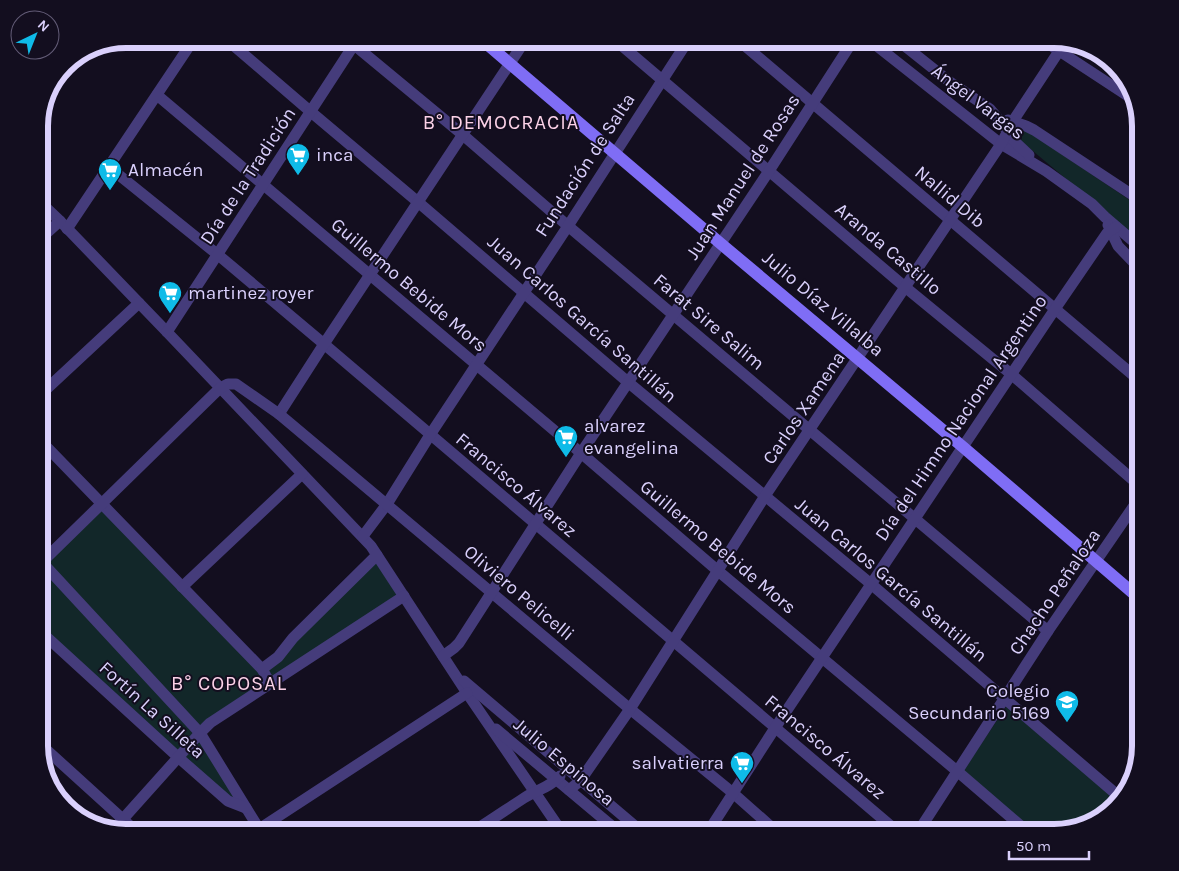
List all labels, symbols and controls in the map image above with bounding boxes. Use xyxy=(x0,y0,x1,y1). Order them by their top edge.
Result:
north arrow xyxy=(10,10,60,60)
text: N xyxy=(34,16,53,36)
street label: Ángel Vargas xyxy=(927,59,1030,144)
street label: Fundación de Salta xyxy=(530,89,640,241)
street label: Juan Manuel de Rosas xyxy=(681,90,805,264)
street label: Día de la Tradición xyxy=(196,103,300,249)
district label: B° DEMOCRACIA xyxy=(423,111,579,134)
supermarket icon: inca xyxy=(285,142,311,176)
place label: inca xyxy=(316,144,353,166)
supermarket icon: Almacén xyxy=(97,157,123,191)
place label: Almacén xyxy=(128,159,204,181)
street label: Nallid Dib xyxy=(910,161,990,233)
street label: Aranda Castillo xyxy=(830,198,946,300)
street label: Guillermo Bebide Mors xyxy=(327,213,491,357)
street label: Juan Carlos García Santillán xyxy=(483,231,681,407)
street label: Julio Díaz Villalba xyxy=(758,247,888,361)
street label: Farat Sire Salim xyxy=(649,269,769,375)
supermarket icon: martinez royer xyxy=(157,280,183,314)
place label: martinez royer xyxy=(188,282,314,304)
street label: Día del Himno Nacional Argentino xyxy=(870,291,1052,545)
street label: Carlos Xamena xyxy=(758,347,850,469)
place label: alvarez evangelina xyxy=(584,415,679,459)
supermarket icon: alvarez evangelina xyxy=(553,424,579,458)
street label: Francisco Álvarez xyxy=(451,427,581,542)
street label: Guillermo Bebide Mors xyxy=(636,475,800,619)
street label: Juan Carlos García Santillán xyxy=(791,493,991,667)
street label: Chacho Peñaloza xyxy=(1005,525,1105,659)
street label: Oliviero Pelicelli xyxy=(459,541,579,645)
street label: Fortín La Silleta xyxy=(95,657,209,763)
district label: B° COPOSAL xyxy=(171,672,287,695)
place label: Colegio Secundario 5169 xyxy=(908,680,1050,724)
street label: Francisco Álvarez xyxy=(760,689,890,804)
school or university icon: Colegio Secundario 5169 xyxy=(1054,689,1080,723)
street label: Julio Espinosa xyxy=(509,713,619,811)
supermarket icon: salvatierra xyxy=(729,750,755,784)
place label: salvatierra xyxy=(631,752,724,774)
scale bar xyxy=(1009,828,1089,860)
text: 50 m xyxy=(1016,837,1051,855)

